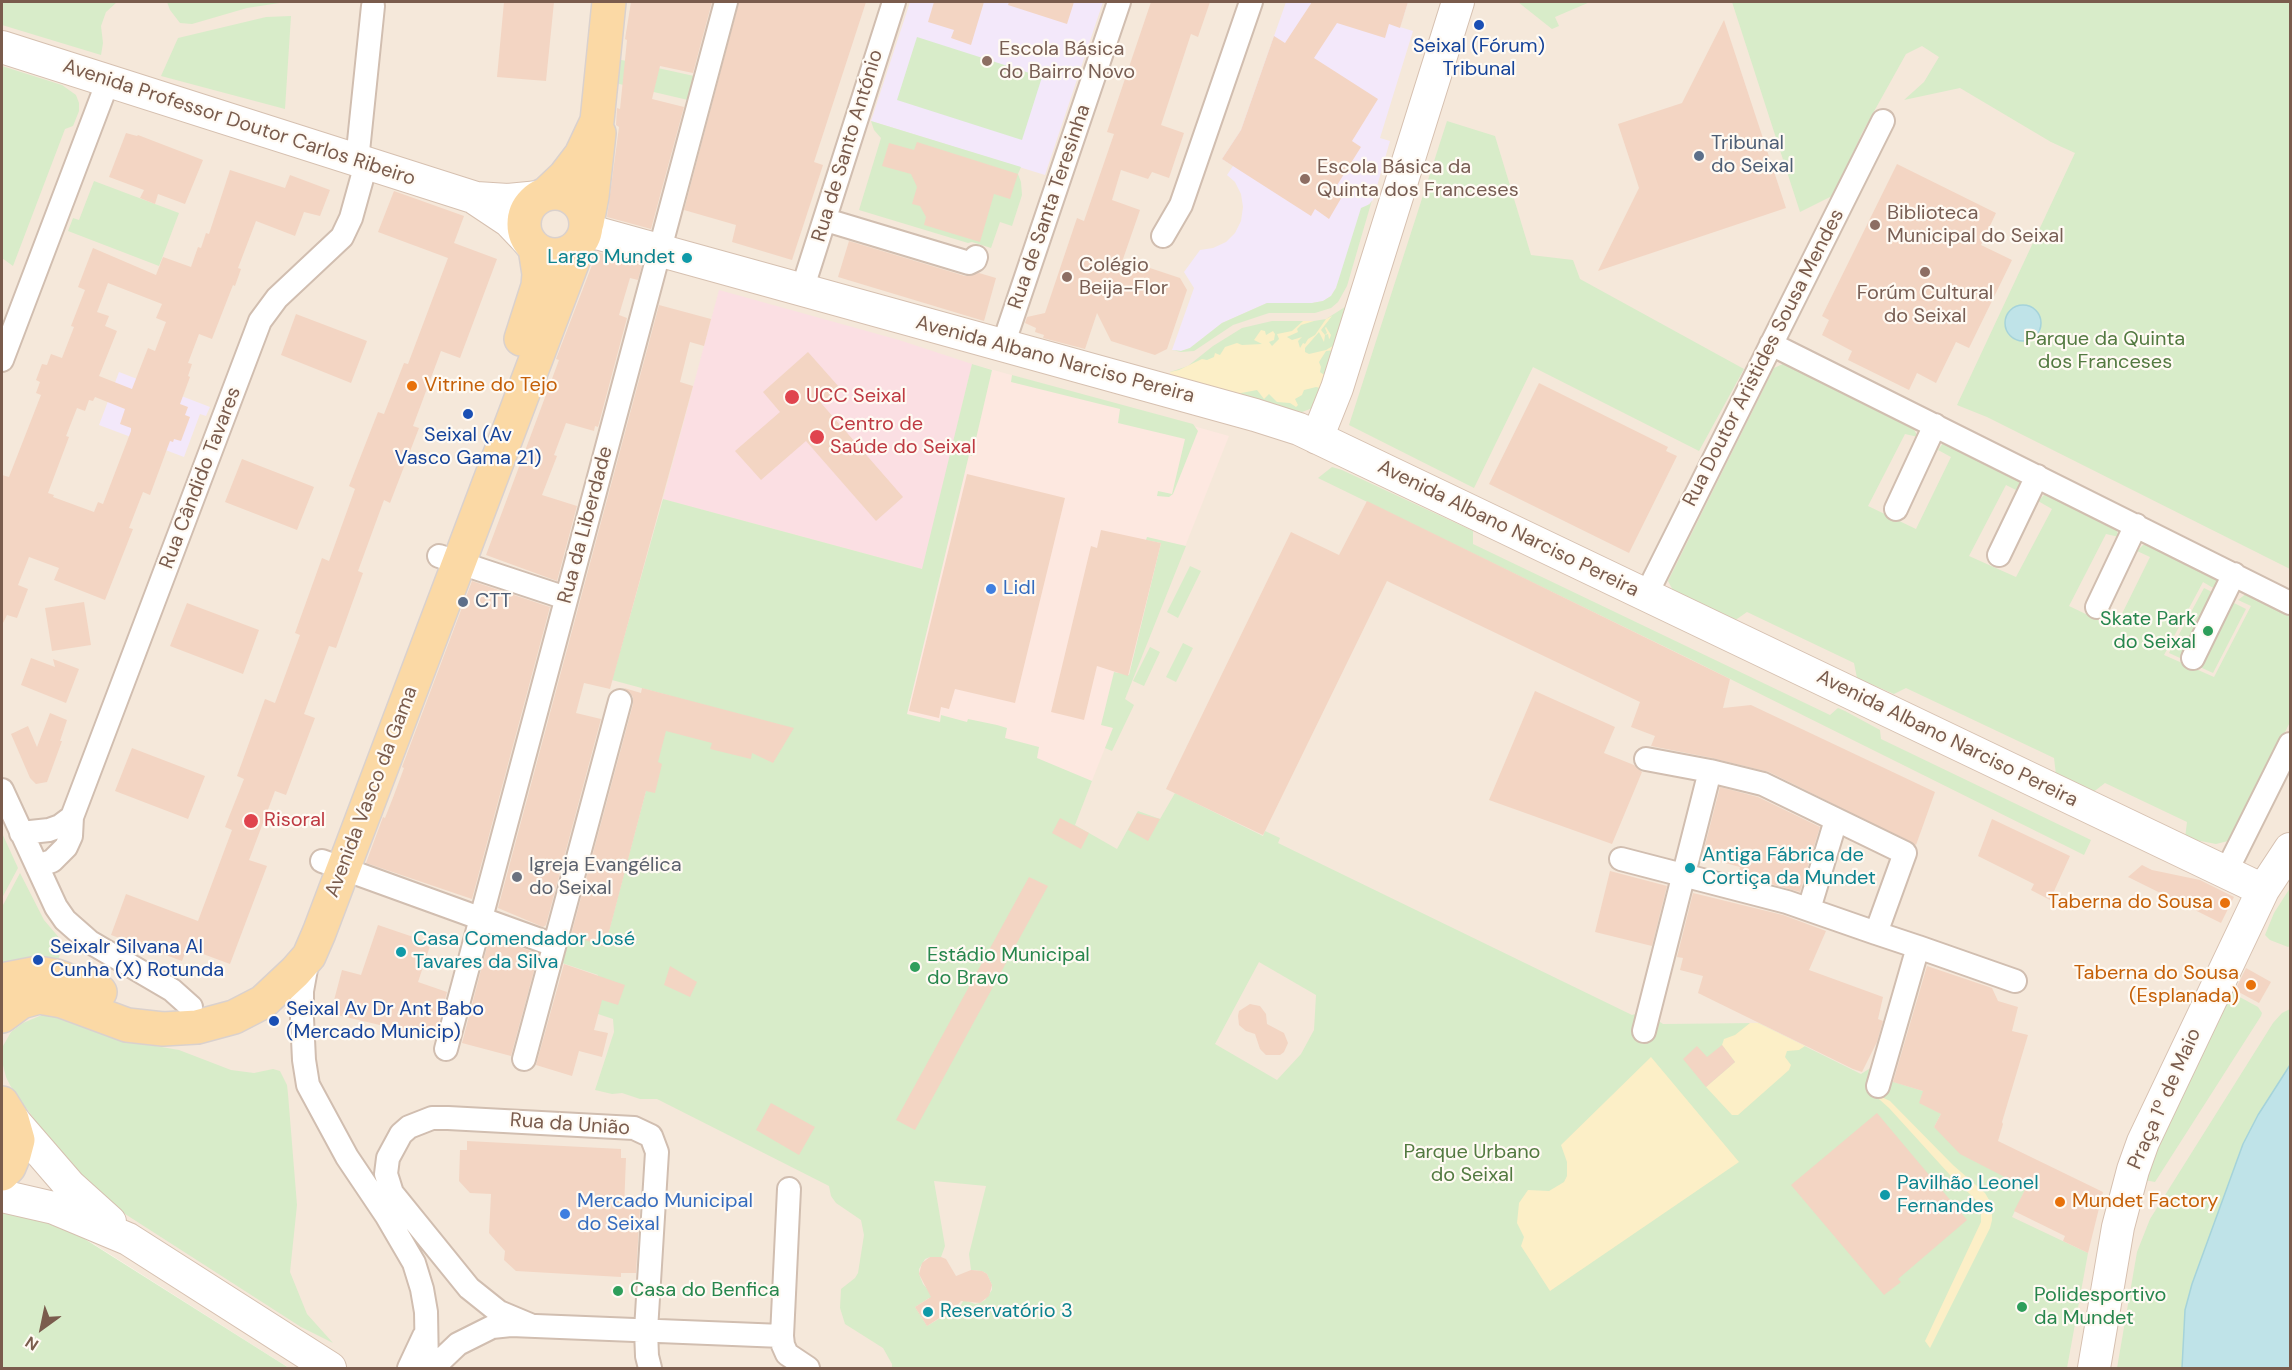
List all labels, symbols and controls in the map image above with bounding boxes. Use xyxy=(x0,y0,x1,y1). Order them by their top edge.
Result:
marker: Seixal (Fórum) Tribunal xyxy=(1472,18,1486,32)
place label: Seixal (Fórum) Tribunal xyxy=(1413,35,1545,82)
place label: Escola Básica do Bairro Novo xyxy=(999,38,1135,85)
street label: Rua de Santo António xyxy=(807,47,889,245)
marker: Escola Básica do Bairro Novo xyxy=(980,54,994,68)
street label: Avenida Professor Doutor Carlos Ribeiro xyxy=(60,55,418,191)
street label: Rua de Santa Teresinha xyxy=(1004,102,1096,312)
place label: Tribunal do Seixal xyxy=(1711,132,1794,179)
marker: Tribunal do Seixal xyxy=(1692,149,1706,163)
place label: Escola Básica da Quinta dos Franceses xyxy=(1317,156,1519,203)
marker: Escola Básica da Quinta dos Franceses xyxy=(1298,172,1312,186)
place label: Biblioteca Municipal do Seixal xyxy=(1887,202,2064,249)
street label: Rua Doutor Aristides Sousa Mendes xyxy=(1678,205,1850,511)
marker: Biblioteca Municipal do Seixal xyxy=(1868,218,1882,232)
place label: Largo Mundet xyxy=(547,246,675,270)
marker: Largo Mundet xyxy=(680,251,694,265)
place label: Colégio Beija-Flor xyxy=(1079,254,1168,301)
marker: Forúm Cultural do Seixal xyxy=(1918,265,1932,279)
marker: Colégio Beija-Flor xyxy=(1060,270,1074,284)
place label: Forúm Cultural do Seixal xyxy=(1857,282,1993,329)
street label: Avenida Albano Narciso Pereira xyxy=(913,311,1197,409)
park label: Parque da Quinta dos Franceses xyxy=(2025,328,2185,375)
place label: Vitrine do Tejo xyxy=(424,374,558,398)
marker: Vitrine do Tejo xyxy=(405,379,419,393)
street label: Rua Cândido Tavares xyxy=(155,384,247,572)
place label: UCC Seixal xyxy=(806,385,906,409)
marker: UCC Seixal xyxy=(783,388,801,406)
marker: Seixal (Av Vasco Gama 21) xyxy=(461,407,475,421)
place label: Centro de Saúde do Seixal xyxy=(830,413,976,460)
place label: Seixal (Av Vasco Gama 21) xyxy=(394,424,542,471)
marker: Centro de Saúde do Seixal xyxy=(808,428,826,446)
street label: Rua da Liberdade xyxy=(553,444,619,606)
street label: Avenida Albano Narciso Pereira xyxy=(1374,455,1642,603)
place label: Lidl xyxy=(1003,577,1035,601)
marker: Lidl xyxy=(984,582,998,596)
place label: CTT xyxy=(475,590,511,614)
marker: CTT xyxy=(456,595,470,609)
place label: Skate Park do Seixal xyxy=(2100,608,2196,655)
marker: Skate Park do Seixal xyxy=(2201,624,2215,638)
street label: Avenida Albano Narciso Pereira xyxy=(1813,665,2081,813)
street label: Avenida Vasco da Gama xyxy=(321,683,423,901)
place label: Risoral xyxy=(264,809,325,833)
marker: Risoral xyxy=(242,812,260,830)
place label: Antiga Fábrica de Cortiça da Mundet xyxy=(1702,844,1876,891)
place label: Igreja Evangélica do Seixal xyxy=(529,854,682,901)
marker: Antiga Fábrica de Cortiça da Mundet xyxy=(1683,861,1697,875)
marker: Igreja Evangélica do Seixal xyxy=(510,870,524,884)
place label: Taberna do Sousa xyxy=(2048,891,2213,915)
marker: Taberna do Sousa xyxy=(2218,896,2232,910)
place label: Casa Comendador José Tavares da Silva xyxy=(413,928,635,975)
place label: Seixalr Silvana Al Cunha (X) Rotunda xyxy=(50,936,224,983)
place label: Estádio Municipal do Bravo xyxy=(927,944,1090,991)
marker: Casa Comendador José Tavares da Silva xyxy=(394,945,408,959)
marker: Seixalr Silvana Al Cunha (X) Rotunda xyxy=(31,953,45,967)
marker: Estádio Municipal do Bravo xyxy=(908,960,922,974)
place label: Taberna do Sousa (Esplanada) xyxy=(2074,962,2239,1009)
marker: Taberna do Sousa (Esplanada) xyxy=(2244,978,2258,992)
place label: Seixal Av Dr Ant Babo (Mercado Municip) xyxy=(286,998,484,1045)
marker: Seixal Av Dr Ant Babo (Mercado Municip) xyxy=(267,1014,281,1028)
street label: Praça 1º de Maio xyxy=(2123,1025,2207,1173)
street label: Rua da União xyxy=(509,1109,631,1141)
park label: Parque Urbano do Seixal xyxy=(1404,1141,1540,1188)
place label: Pavilhão Leonel Fernandes xyxy=(1897,1172,2039,1219)
marker: Pavilhão Leonel Fernandes xyxy=(1878,1188,1892,1202)
place label: Mercado Municipal do Seixal xyxy=(577,1190,753,1237)
place label: Mundet Factory xyxy=(2072,1190,2218,1214)
marker: Mundet Factory xyxy=(2053,1195,2067,1209)
marker: Mercado Municipal do Seixal xyxy=(558,1207,572,1221)
place label: Casa do Benfica xyxy=(630,1279,780,1303)
marker: Casa do Benfica xyxy=(611,1284,625,1298)
place label: Polidesportivo da Mundet xyxy=(2034,1284,2166,1331)
north arrow xyxy=(12,1298,72,1358)
place label: Reservatório 3 xyxy=(940,1300,1073,1324)
marker: Polidesportivo da Mundet xyxy=(2015,1300,2029,1314)
marker: Reservatório 3 xyxy=(921,1305,935,1319)
text: N xyxy=(21,1332,43,1356)

